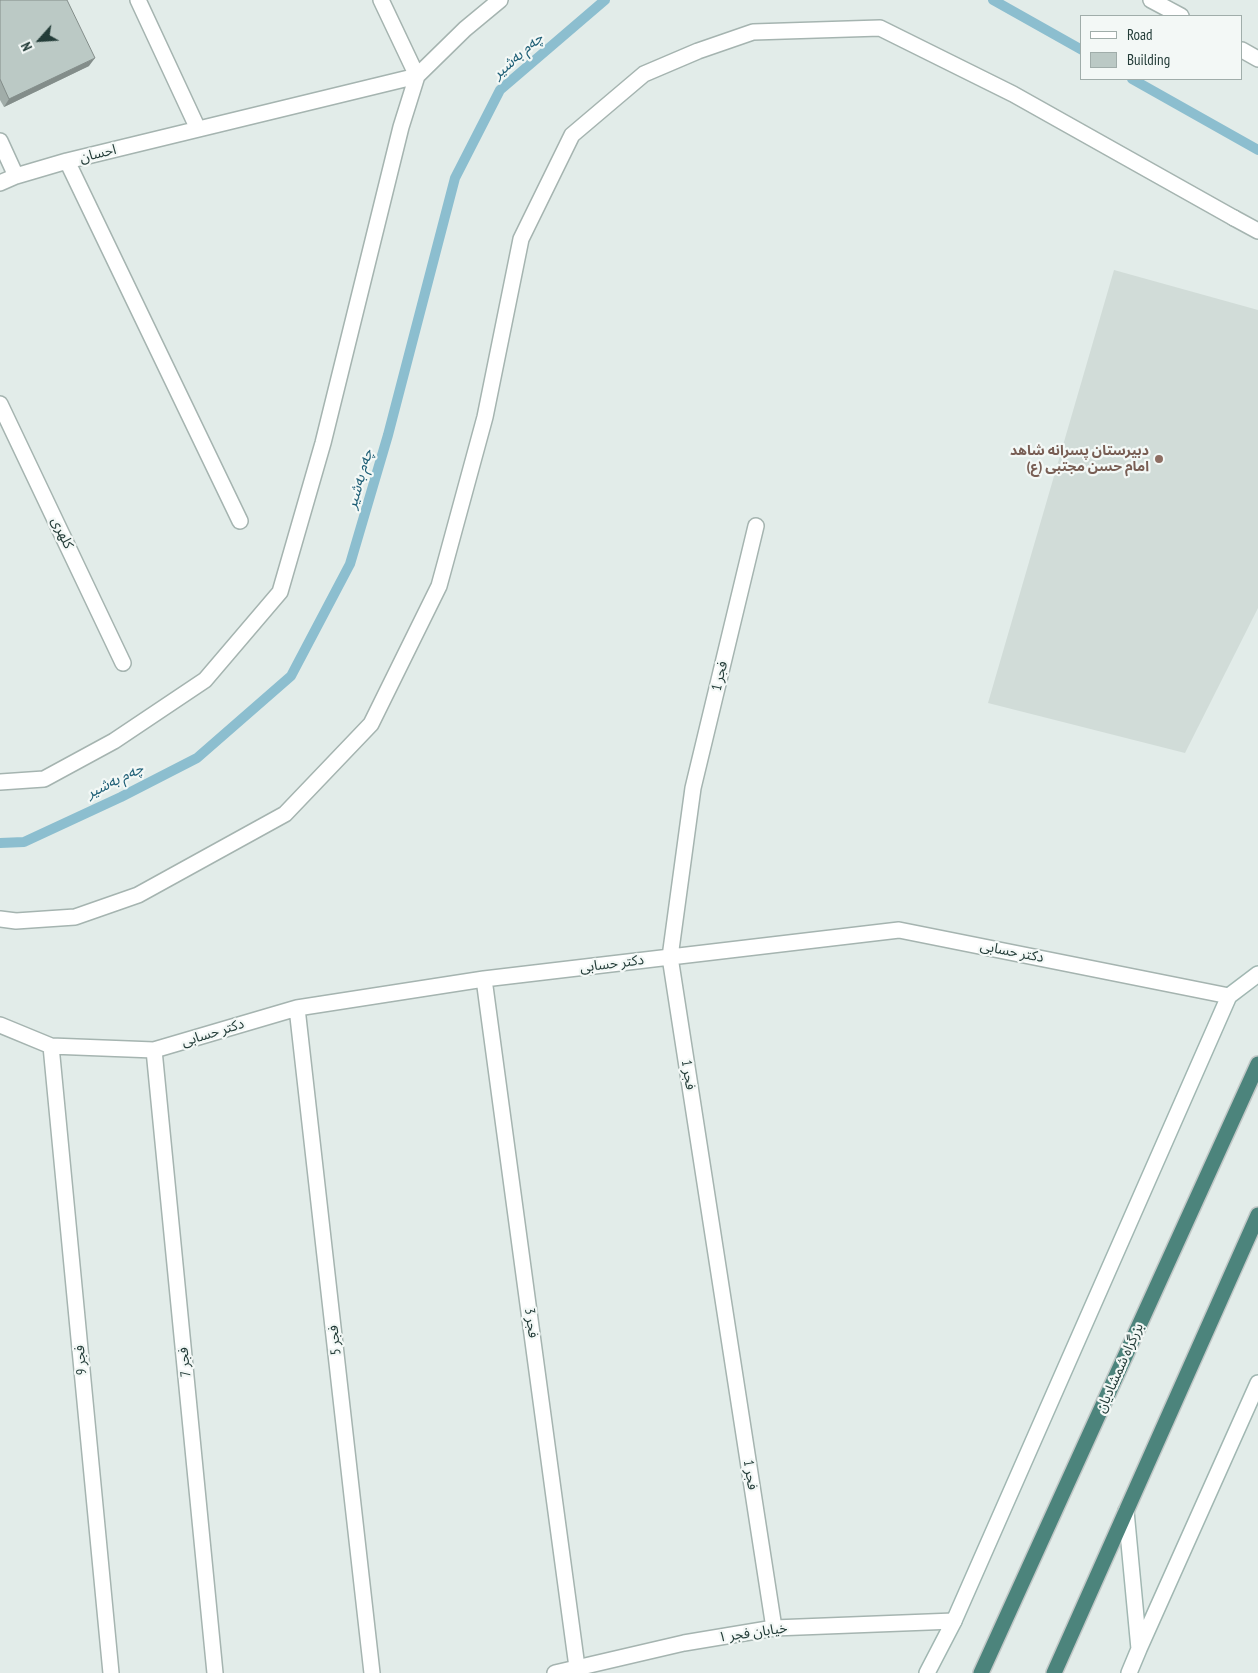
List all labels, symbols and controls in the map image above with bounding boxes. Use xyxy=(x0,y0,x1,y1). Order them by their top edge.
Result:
north arrow xyxy=(15,15,65,65)
legend xyxy=(1080,15,1243,80)
text: Road xyxy=(1127,25,1153,44)
water label: چەم بەشیر xyxy=(489,29,547,83)
text: N xyxy=(17,39,36,54)
text: Building xyxy=(1127,50,1170,69)
street label: احسان xyxy=(78,141,118,167)
place label: دبیرستان پسرانه شاهد امام حسن مجتبی (ع) xyxy=(1010,443,1149,476)
water label: چەم بەشیر xyxy=(343,447,377,511)
marker: دبیرستان پسرانه شاهد امام حسن مجتبی (ع) xyxy=(1153,453,1165,465)
street label: کلهری xyxy=(47,514,77,552)
street label: فجر 1 xyxy=(708,660,732,692)
water label: چەم بەشیر xyxy=(84,759,146,803)
street label: دکتر حسابی xyxy=(979,938,1045,966)
street label: دکتر حسابی xyxy=(579,952,645,976)
street label: دکتر حسابی xyxy=(180,1016,246,1050)
street label: فجر 1 xyxy=(677,1059,699,1091)
street label: فجر 3 xyxy=(521,1307,541,1339)
street label: بزرگراه شمشادیان xyxy=(1093,1321,1147,1415)
street label: فجر 5 xyxy=(325,1324,345,1356)
street label: فجر 9 xyxy=(71,1344,91,1376)
street label: فجر 7 xyxy=(175,1346,195,1378)
street label: فجر 1 xyxy=(739,1459,761,1491)
street label: خیابان فجر ۱ xyxy=(717,1620,789,1646)

